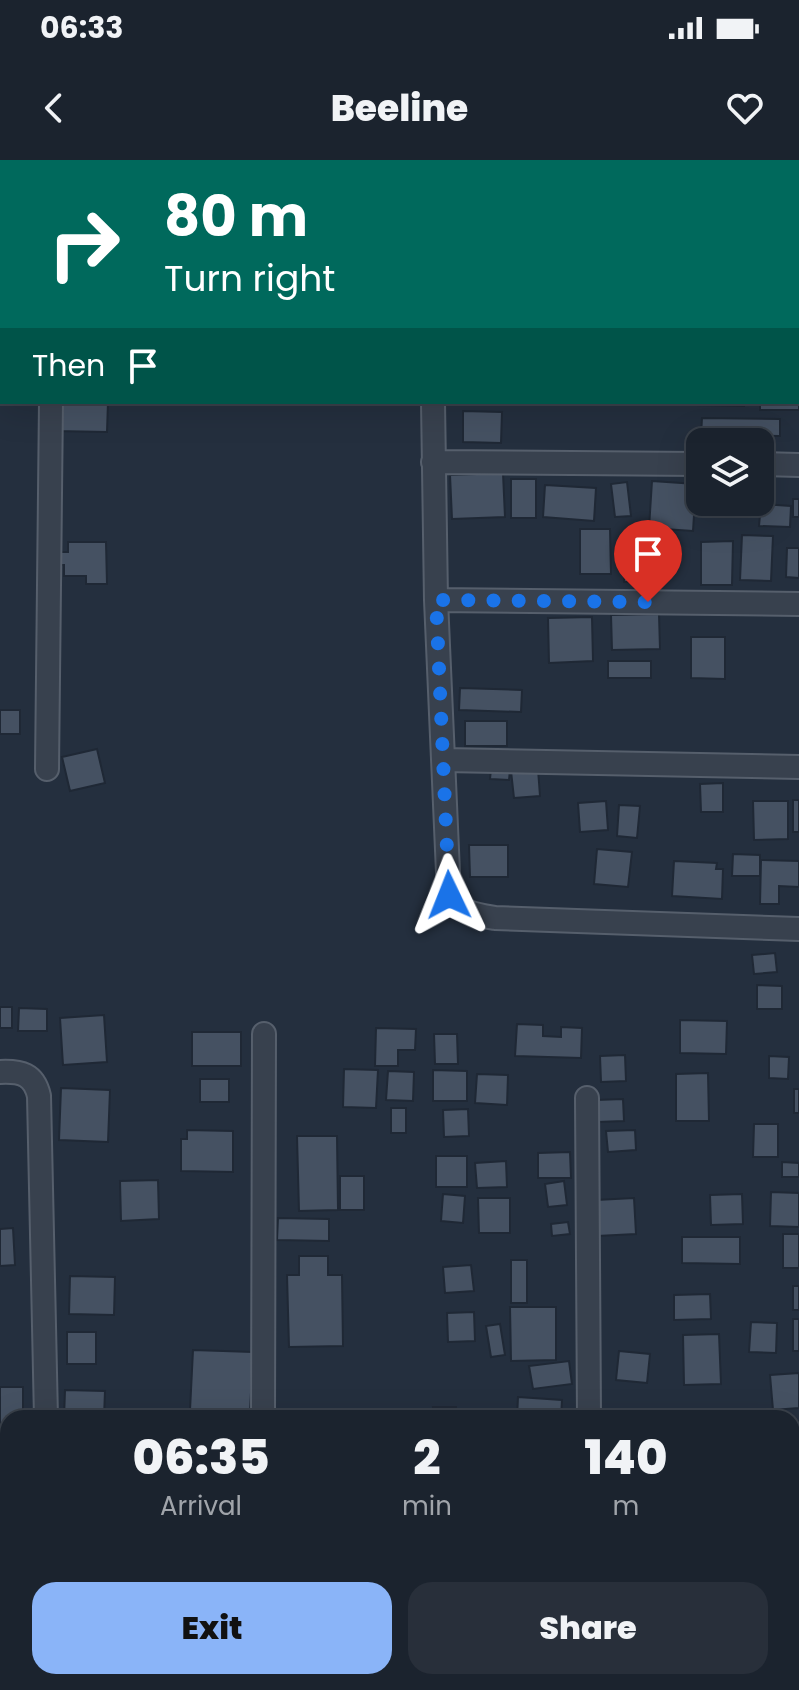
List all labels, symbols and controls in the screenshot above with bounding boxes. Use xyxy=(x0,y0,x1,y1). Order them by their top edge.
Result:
text: 06:33 xyxy=(40,6,124,49)
text: Beeline xyxy=(331,83,468,134)
icon: back xyxy=(32,86,76,130)
icon: heart xyxy=(723,86,767,130)
text: 80 m xyxy=(164,177,308,256)
icon: right xyxy=(32,192,136,296)
text: Turn right xyxy=(164,253,335,304)
text: Then xyxy=(32,344,105,387)
icon: arrive xyxy=(121,344,165,388)
map controls xyxy=(686,428,774,516)
button: layers xyxy=(686,428,774,516)
pin xyxy=(614,520,682,602)
icon: arrive xyxy=(626,532,670,576)
position arrow xyxy=(407,853,491,937)
text: 06:35 xyxy=(132,1424,270,1491)
text: 2 xyxy=(413,1424,441,1491)
text: 140 xyxy=(584,1424,668,1491)
text: Arrival xyxy=(160,1488,242,1524)
text: min xyxy=(402,1488,452,1524)
text: m xyxy=(613,1488,639,1524)
button: Exit xyxy=(32,1582,392,1674)
button: Share xyxy=(408,1582,768,1674)

